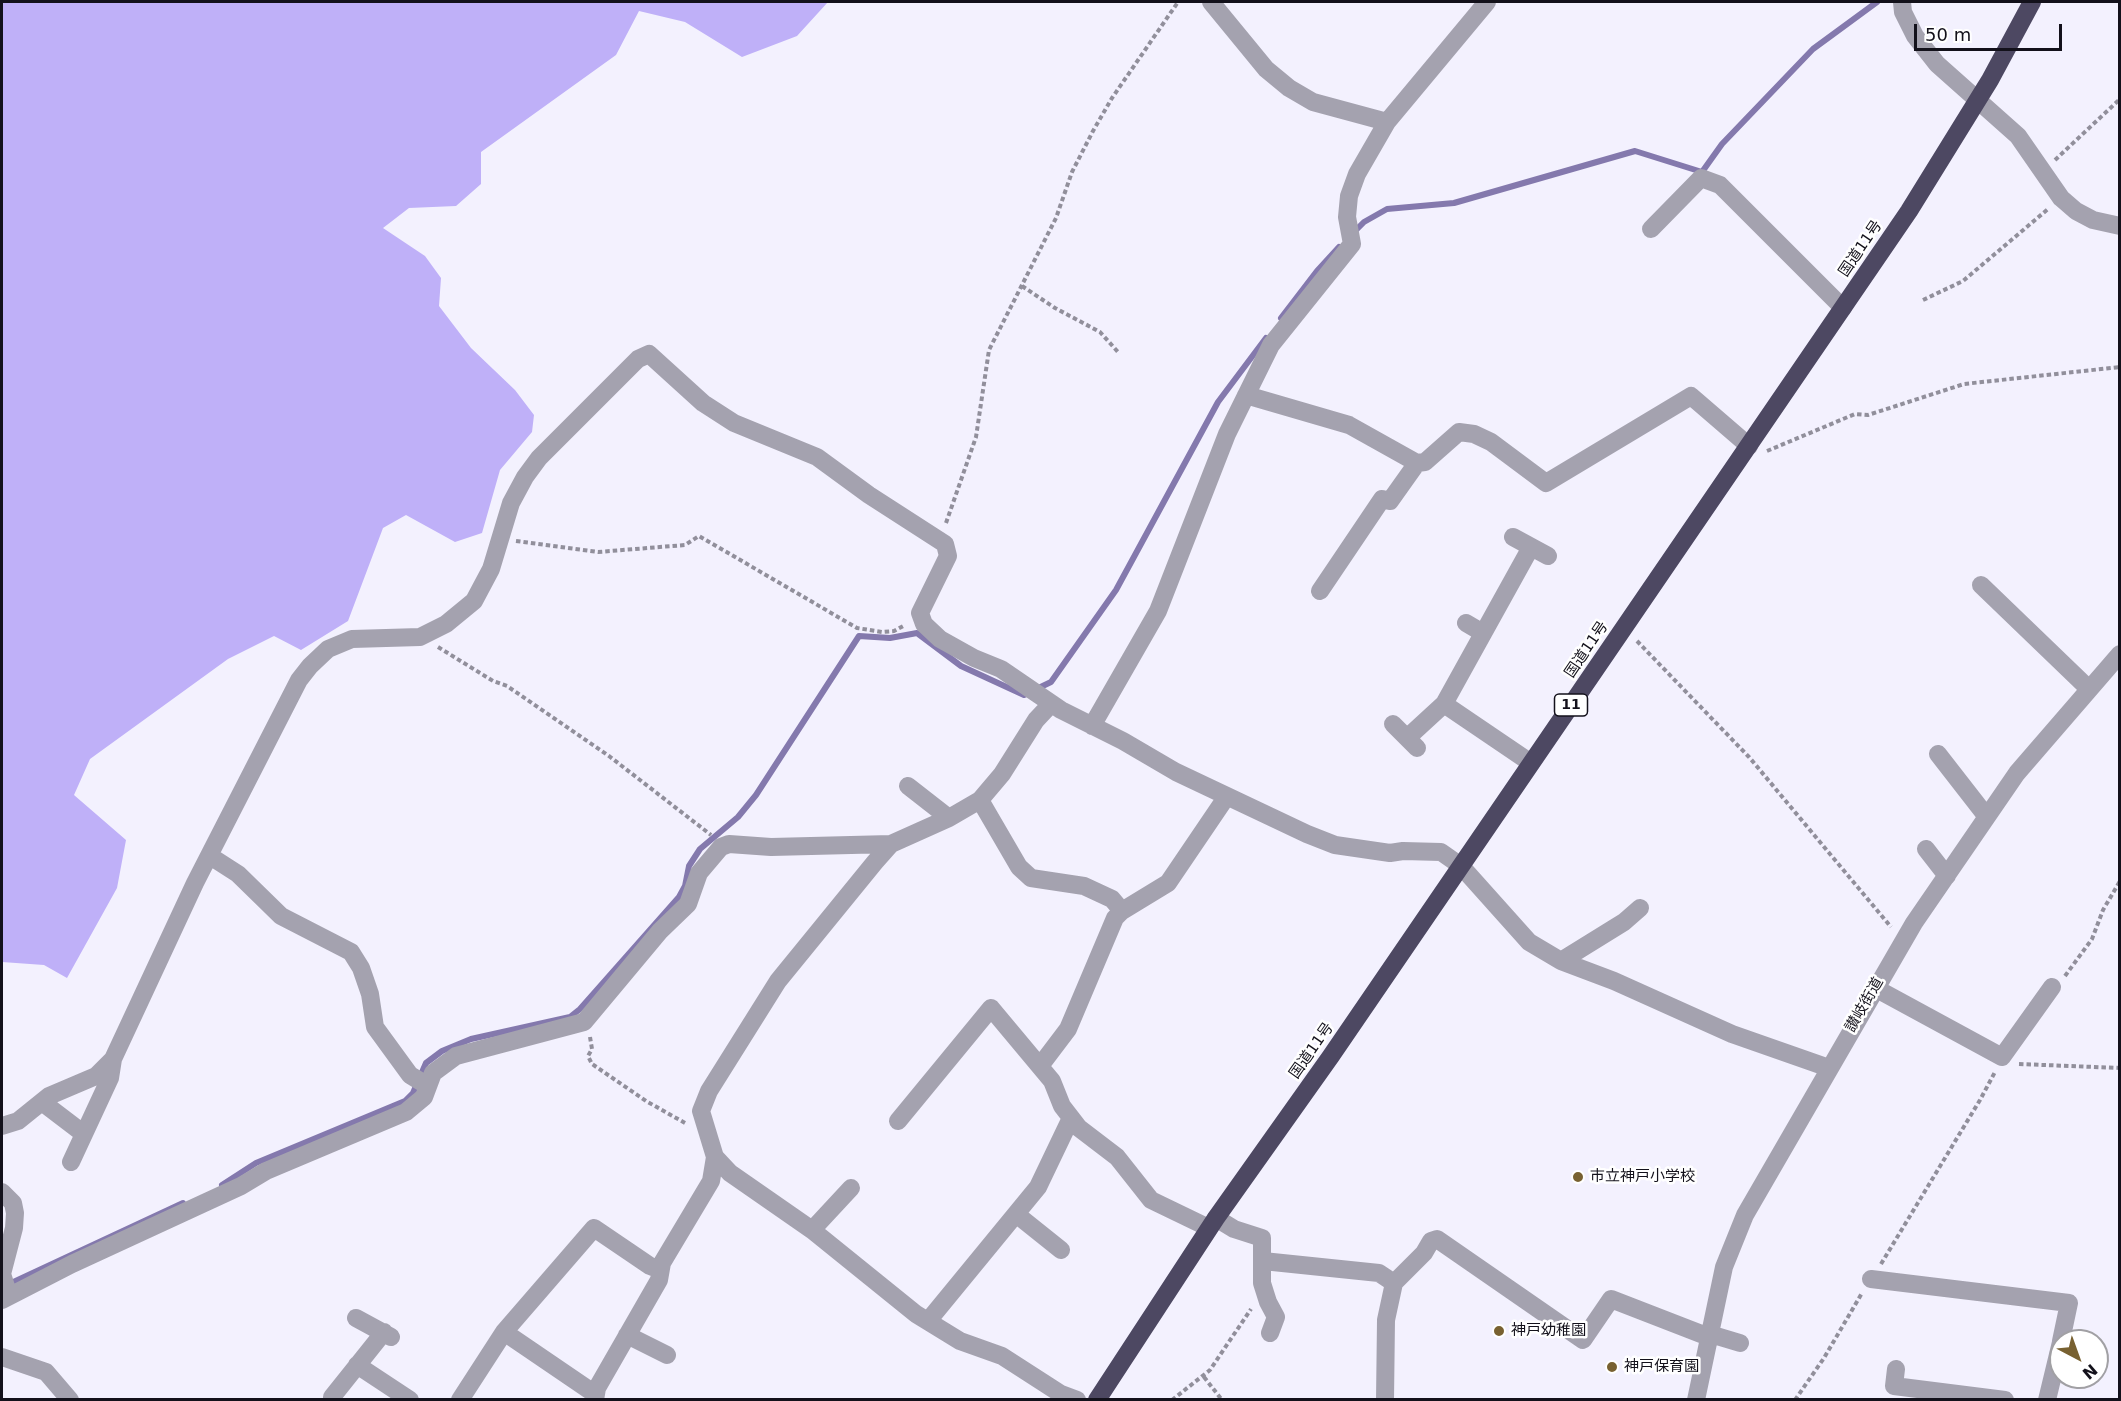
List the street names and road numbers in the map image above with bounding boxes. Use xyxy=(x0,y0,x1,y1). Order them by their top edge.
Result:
street label: 国道11号 xyxy=(1836,217,1886,281)
street label: 国道11号 xyxy=(1562,618,1612,682)
road number: 11 xyxy=(1554,694,1588,716)
street label: 讃岐街道 xyxy=(1842,975,1888,1035)
street label: 国道11号 xyxy=(1286,1020,1338,1082)

